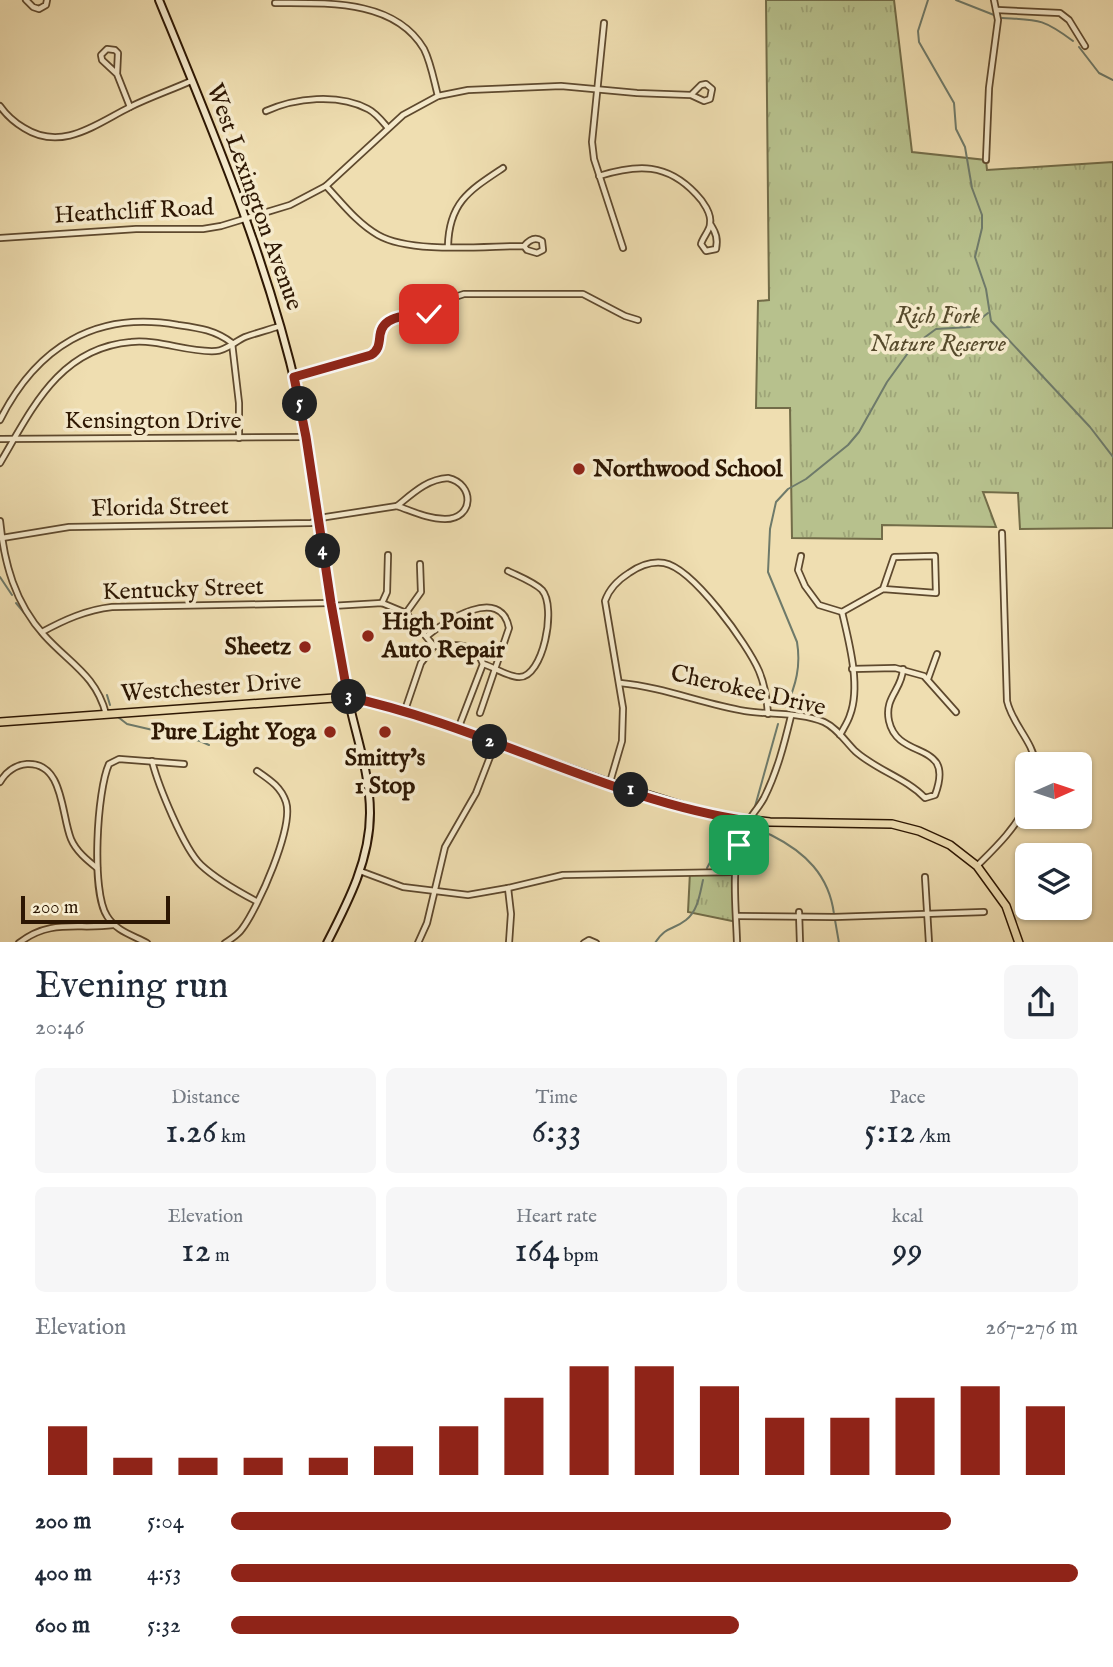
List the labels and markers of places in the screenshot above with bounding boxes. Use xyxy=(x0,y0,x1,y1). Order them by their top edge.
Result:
pin xyxy=(399,284,459,344)
pin: 5 xyxy=(282,386,318,422)
place label: Northwood School xyxy=(592,454,783,485)
marker: Northwood School xyxy=(571,461,587,477)
pin: 4 xyxy=(306,534,340,568)
place label: High Point Auto Repair xyxy=(381,607,505,666)
marker: High Point Auto Repair xyxy=(360,628,376,644)
place label: Sheetz xyxy=(225,632,291,663)
marker: Sheetz xyxy=(297,639,313,655)
pin: 3 xyxy=(332,680,366,714)
place label: Pure Light Yoga xyxy=(151,717,317,748)
marker: Pure Light Yoga xyxy=(322,724,338,740)
marker: Smitty's 1 Stop xyxy=(377,724,393,740)
pin: 2 xyxy=(472,724,508,760)
place label: Smitty's 1 Stop xyxy=(345,743,426,802)
pin: 1 xyxy=(614,772,648,808)
pin xyxy=(709,815,769,875)

